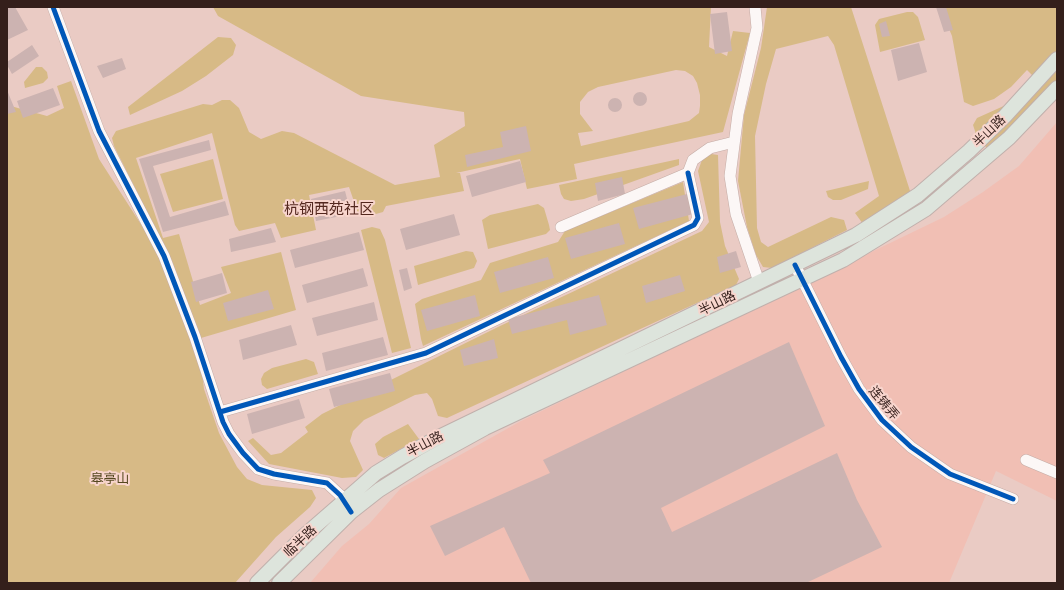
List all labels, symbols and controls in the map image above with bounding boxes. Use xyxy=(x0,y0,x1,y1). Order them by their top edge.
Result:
street label: 半山路 xyxy=(970,112,1008,150)
district label: 杭钢西苑社区 xyxy=(284,200,374,218)
street label: 半山路 xyxy=(696,287,738,319)
street label: 连铸弄 xyxy=(865,383,903,423)
street label: 半山路 xyxy=(404,428,446,460)
park label: 皋亭山 xyxy=(91,471,129,487)
street label: 临半路 xyxy=(280,522,320,560)

